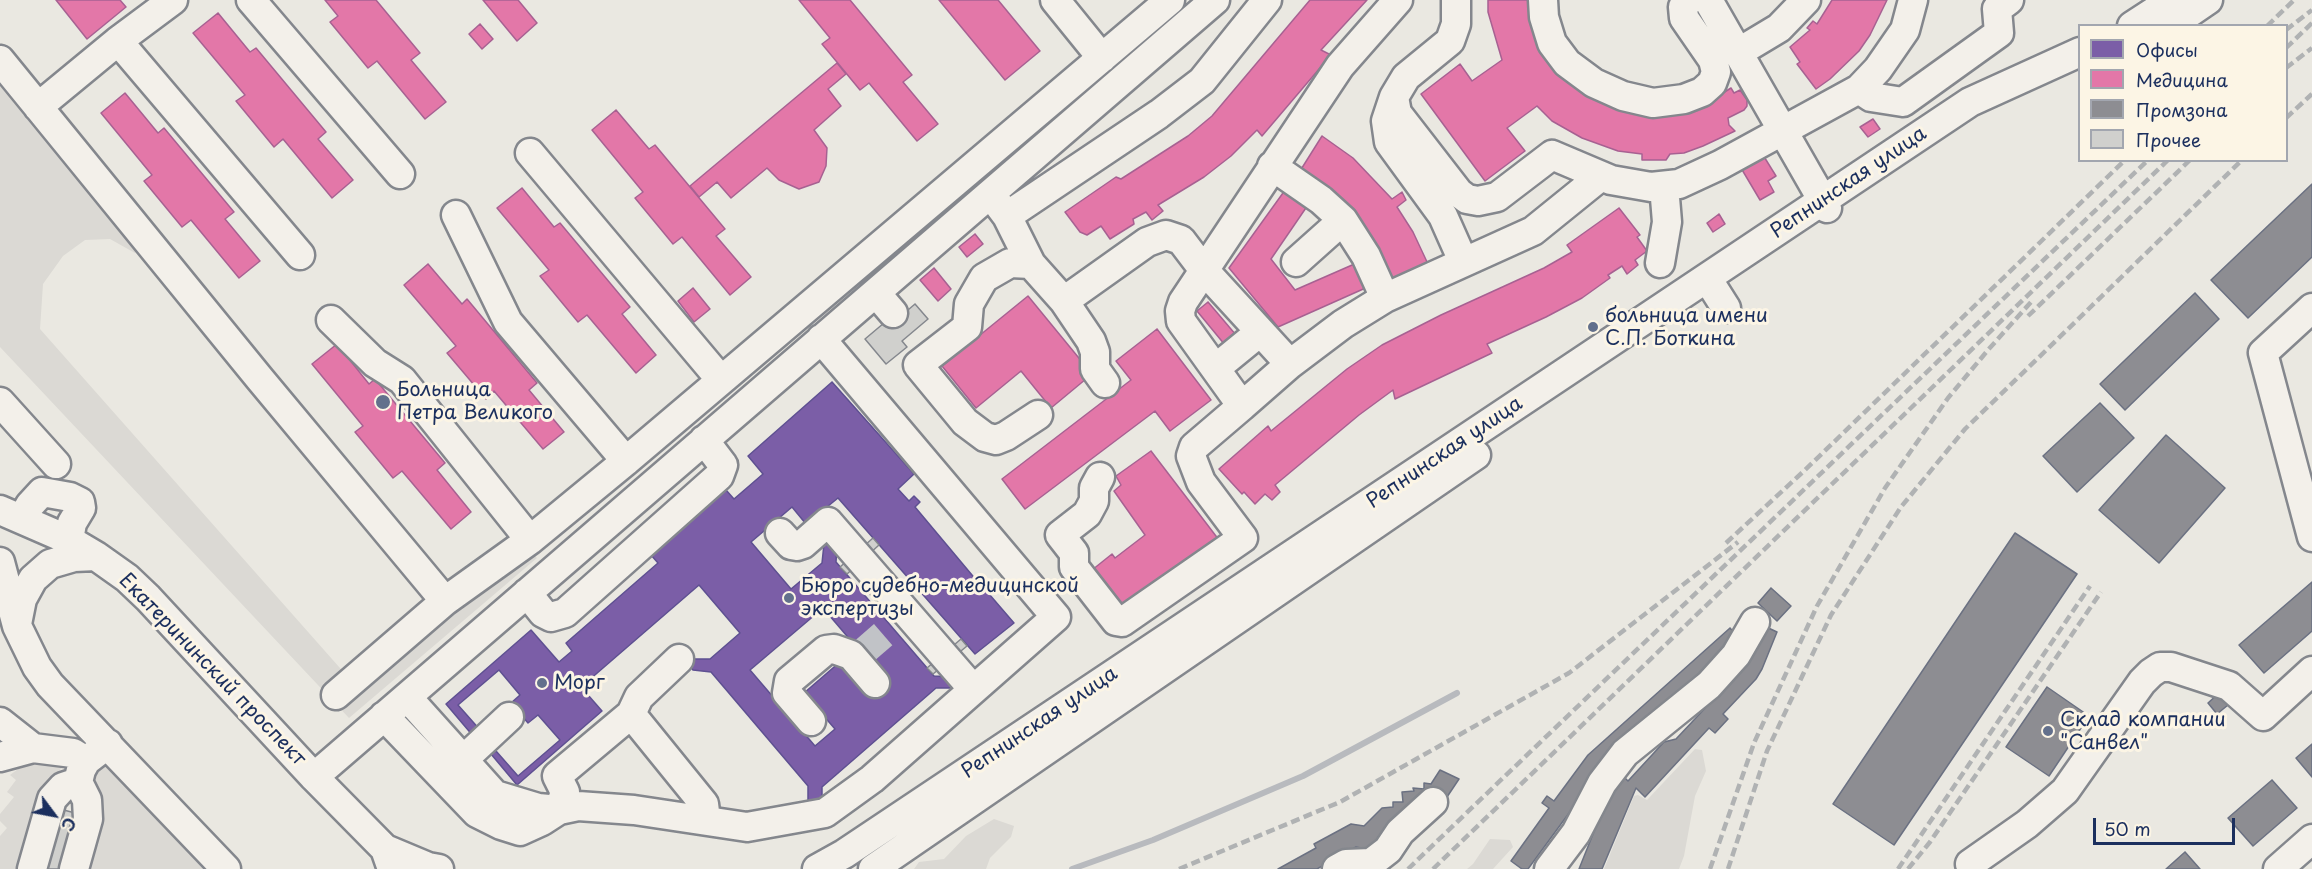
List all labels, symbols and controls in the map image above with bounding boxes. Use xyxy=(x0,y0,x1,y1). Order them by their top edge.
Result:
legend xyxy=(2078,24,2288,162)
text: Офисы xyxy=(2136,36,2198,63)
text: Медицина xyxy=(2136,66,2228,93)
text: Промзона xyxy=(2136,96,2227,123)
street label: Репнинская улица xyxy=(1767,122,1931,244)
text: Прочее xyxy=(2136,126,2201,153)
place label: больница имени С.П. Боткина xyxy=(1605,304,1768,351)
marker: больница имени С.П. Боткина xyxy=(1586,320,1600,334)
place label: Больница Петра Великого xyxy=(397,378,553,425)
street label: Репнинская улица xyxy=(1363,392,1527,514)
marker: Больница Петра Великого xyxy=(374,393,392,411)
street label: Екатерининский проспект xyxy=(114,569,310,771)
place label: Бюро судебно-медицинской экспертизы xyxy=(801,574,1079,621)
marker: Бюро судебно-медицинской экспертизы xyxy=(782,591,796,605)
street label: Репнинская улица xyxy=(958,662,1122,784)
place label: Морг xyxy=(554,671,605,695)
marker: Морг xyxy=(535,676,549,690)
place label: Склад компании "Санвел" xyxy=(2060,708,2226,755)
marker: Склад компании "Санвел" xyxy=(2041,724,2055,738)
north arrow xyxy=(24,785,84,845)
scale bar xyxy=(2096,806,2238,844)
text: С xyxy=(56,813,83,836)
text: 50 m xyxy=(2104,815,2151,842)

